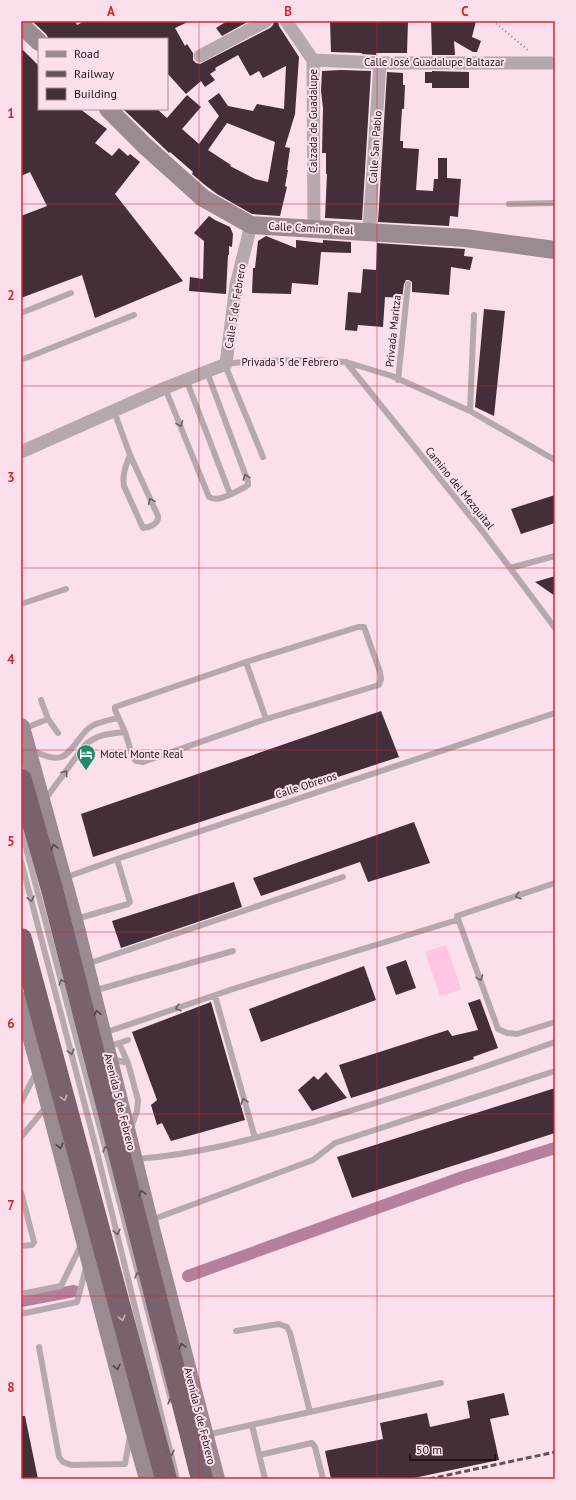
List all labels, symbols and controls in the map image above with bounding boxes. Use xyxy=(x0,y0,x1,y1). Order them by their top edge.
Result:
text: A xyxy=(107,3,115,20)
text: B xyxy=(284,3,292,20)
text: C xyxy=(461,3,469,20)
legend xyxy=(38,38,168,110)
text: Road xyxy=(74,46,99,61)
street label: Calle José Guadalupe Baltazar xyxy=(364,55,504,69)
text: Railway xyxy=(74,66,114,81)
street label: Calzada de Guadalupe xyxy=(306,69,320,173)
text: Building xyxy=(74,86,117,101)
text: 1 xyxy=(7,105,15,122)
street label: Calle San Pablo xyxy=(365,110,385,184)
street label: Calle Camino Real xyxy=(268,219,355,237)
street label: Calle 5 de Febrero xyxy=(221,262,249,350)
text: 2 xyxy=(7,287,15,304)
street label: Privada Maritza xyxy=(382,294,404,368)
street label: Privada 5 de Febrero xyxy=(241,355,339,369)
one-way arrow xyxy=(175,420,183,427)
street label: Camino del Mezquital xyxy=(422,444,498,533)
text: 3 xyxy=(7,469,15,486)
one-way arrow xyxy=(242,473,251,480)
one-way arrow xyxy=(148,497,156,505)
text: 4 xyxy=(7,651,15,668)
hotel icon: Motel Monte Real xyxy=(75,743,97,771)
place label: Motel Monte Real xyxy=(100,747,184,761)
street label: Calle Obreros xyxy=(274,768,339,801)
one-way arrow xyxy=(60,770,67,777)
text: 5 xyxy=(7,833,15,850)
one-way arrow xyxy=(50,843,59,850)
one-way arrow xyxy=(515,891,522,899)
one-way arrow xyxy=(26,895,35,902)
one-way arrow xyxy=(475,974,483,981)
one-way arrow xyxy=(58,979,67,986)
one-way arrow xyxy=(174,1003,181,1011)
one-way arrow xyxy=(93,1010,102,1017)
text: 6 xyxy=(7,1015,15,1032)
one-way arrow xyxy=(66,1048,75,1055)
street label: Avenida 5 de Febrero xyxy=(101,1052,139,1152)
one-way arrow xyxy=(59,1094,68,1101)
one-way arrow xyxy=(241,1098,249,1104)
one-way arrow xyxy=(56,1143,64,1149)
one-way arrow xyxy=(102,1146,111,1153)
one-way arrow xyxy=(139,1190,147,1197)
text: 7 xyxy=(7,1197,15,1214)
one-way arrow xyxy=(112,1229,120,1235)
one-way arrow xyxy=(135,1271,143,1278)
one-way arrow xyxy=(117,1315,126,1322)
one-way arrow xyxy=(178,1343,186,1350)
one-way arrow xyxy=(113,1363,121,1370)
street label: Avenida 5 de Febrero xyxy=(181,1366,219,1466)
text: 8 xyxy=(7,1379,15,1396)
one-way arrow xyxy=(167,1397,175,1404)
scale bar xyxy=(410,1436,495,1462)
text: 50 m xyxy=(416,1442,442,1457)
one-way arrow xyxy=(166,1449,175,1456)

